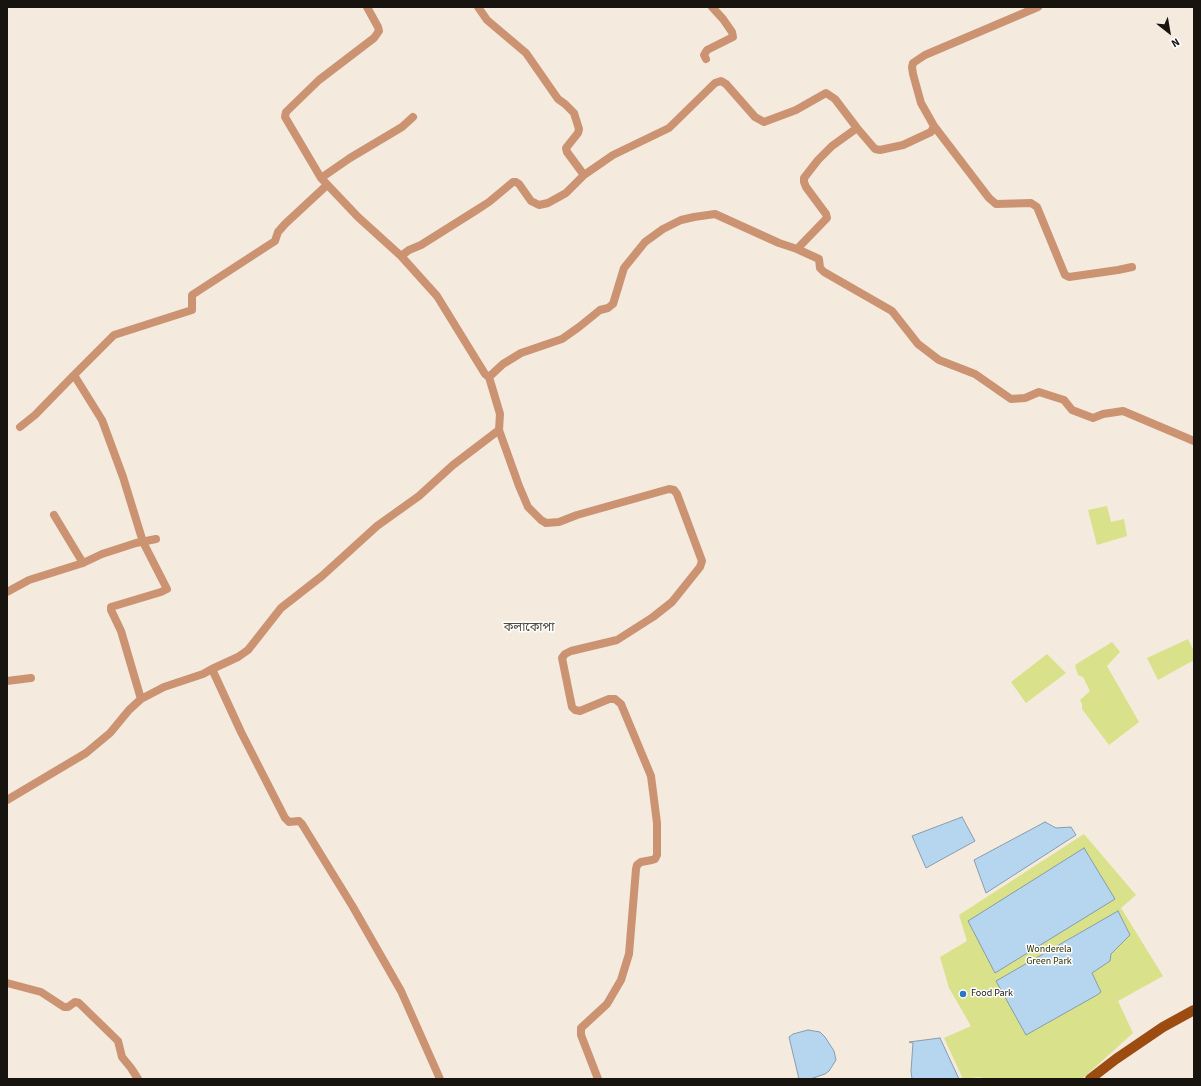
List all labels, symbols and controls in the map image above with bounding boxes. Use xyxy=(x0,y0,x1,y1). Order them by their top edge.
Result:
north arrow xyxy=(1149,12,1189,52)
text: N xyxy=(1168,34,1182,51)
district label: কলাকোপা xyxy=(504,621,554,635)
park label: Wonderela Green Park xyxy=(1026,944,1072,968)
place label: Food Park xyxy=(971,988,1013,1000)
marker: Food Park xyxy=(958,989,968,999)

